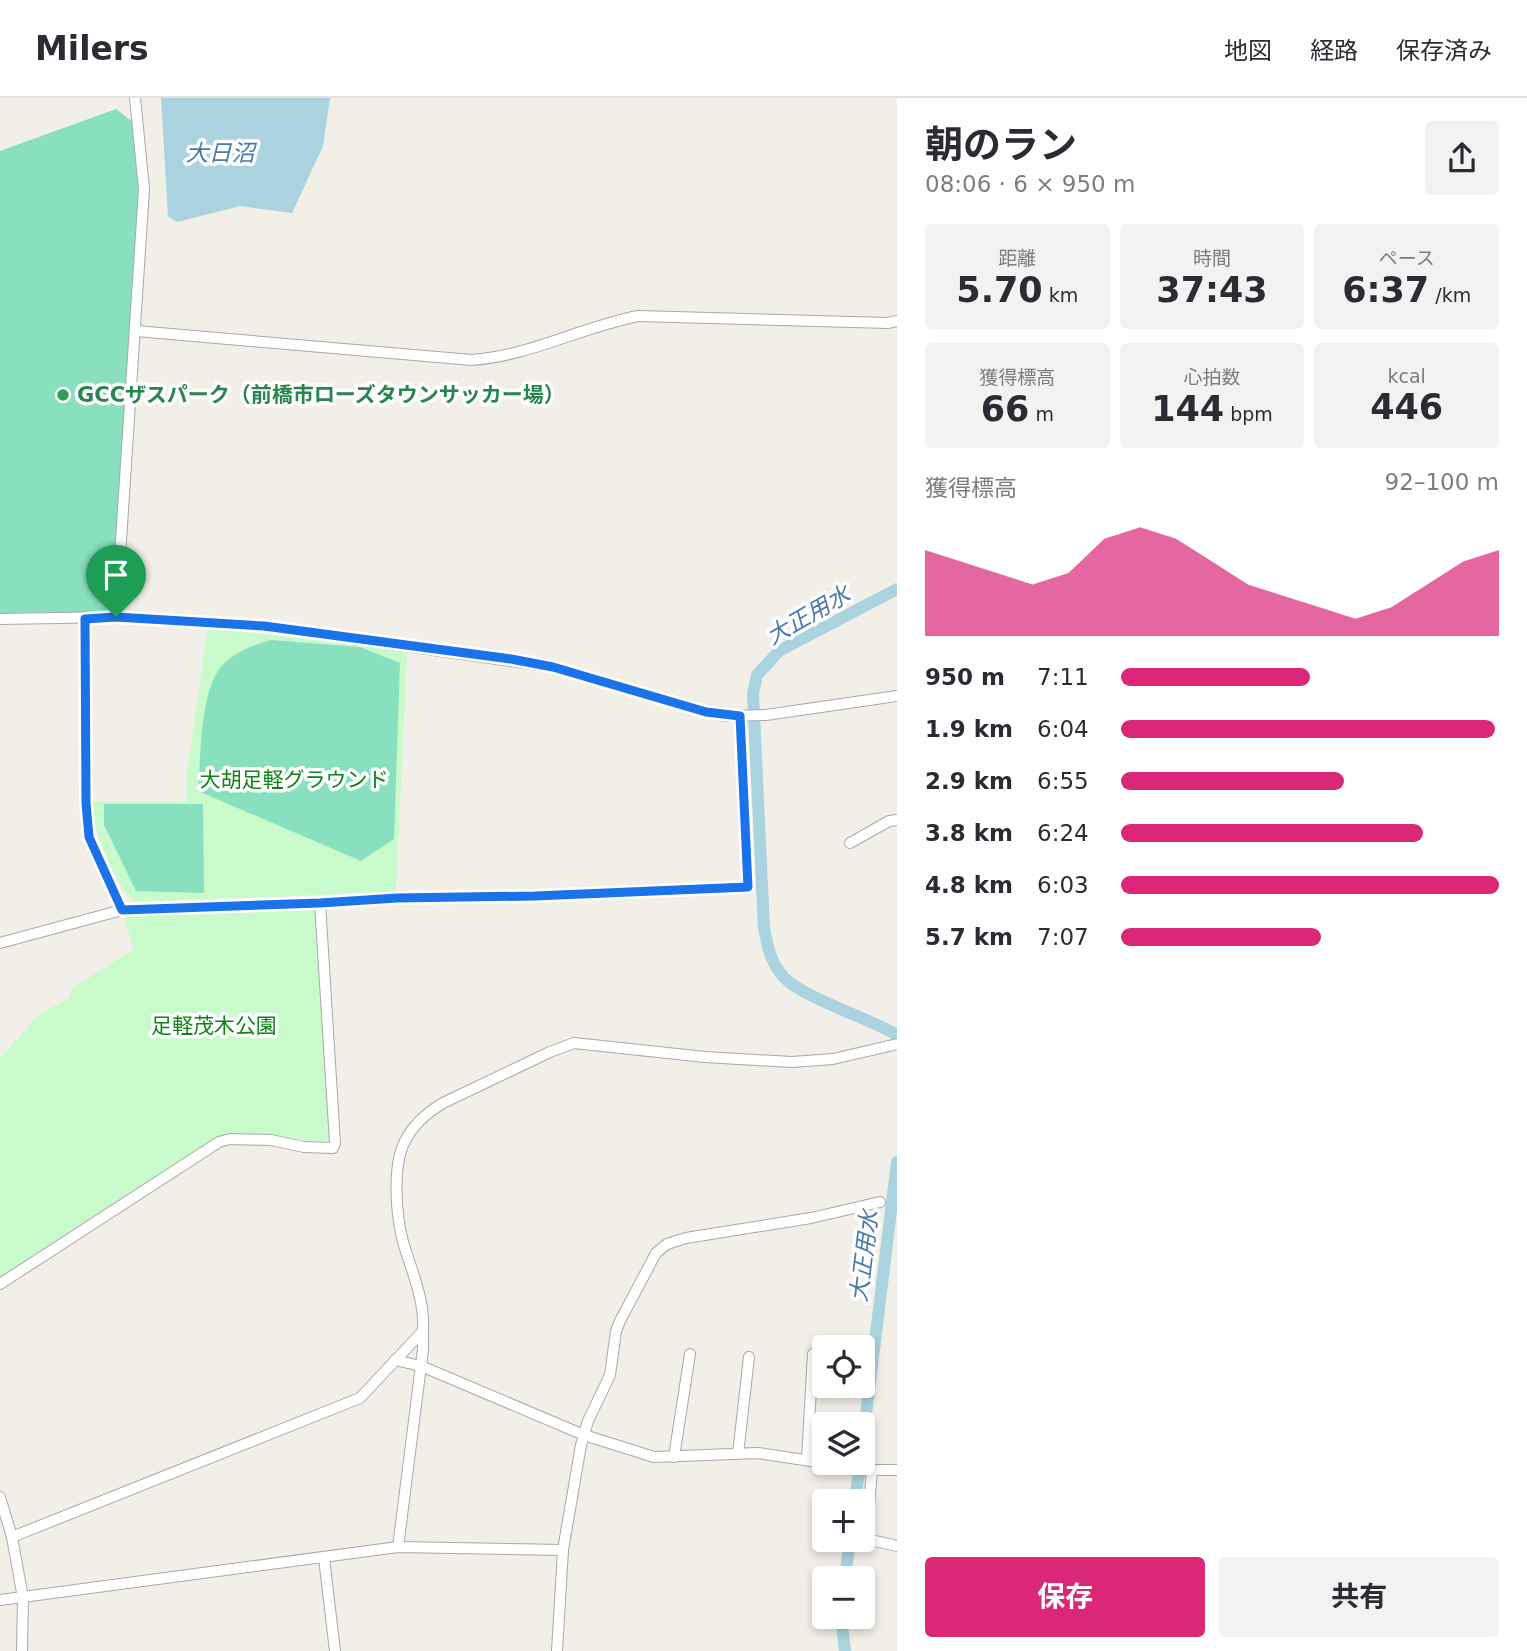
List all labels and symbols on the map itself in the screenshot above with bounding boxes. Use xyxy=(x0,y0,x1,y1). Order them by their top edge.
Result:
water label: 大日沼 xyxy=(186,140,258,166)
place label: GCCザスパーク（前橋市ローズタウンサッカー場） xyxy=(77,383,565,407)
marker: GCCザスパーク（前橋市ローズタウンサッカー場） xyxy=(55,387,71,403)
pin xyxy=(86,545,146,617)
water label: 大正用水 xyxy=(762,579,857,649)
park label: 大胡足軽グラウンド xyxy=(200,768,389,792)
park label: 足軽茂木公園 xyxy=(151,1014,277,1038)
water label: 大正用水 xyxy=(845,1206,883,1303)

